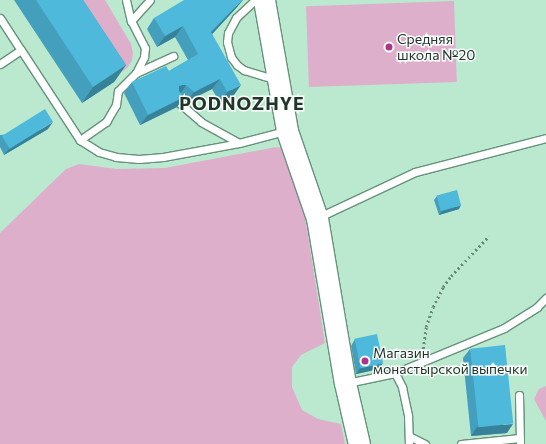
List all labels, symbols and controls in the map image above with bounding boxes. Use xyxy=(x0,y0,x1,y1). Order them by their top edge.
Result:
place label: Средняя школа №20 xyxy=(397,31,475,64)
marker: Средняя школа №20 xyxy=(384,42,394,52)
district label: PODNOZHYE xyxy=(179,92,305,114)
place label: Магазин монастырской выпечки xyxy=(373,345,527,378)
marker: Магазин монастырской выпечки xyxy=(360,356,370,366)

